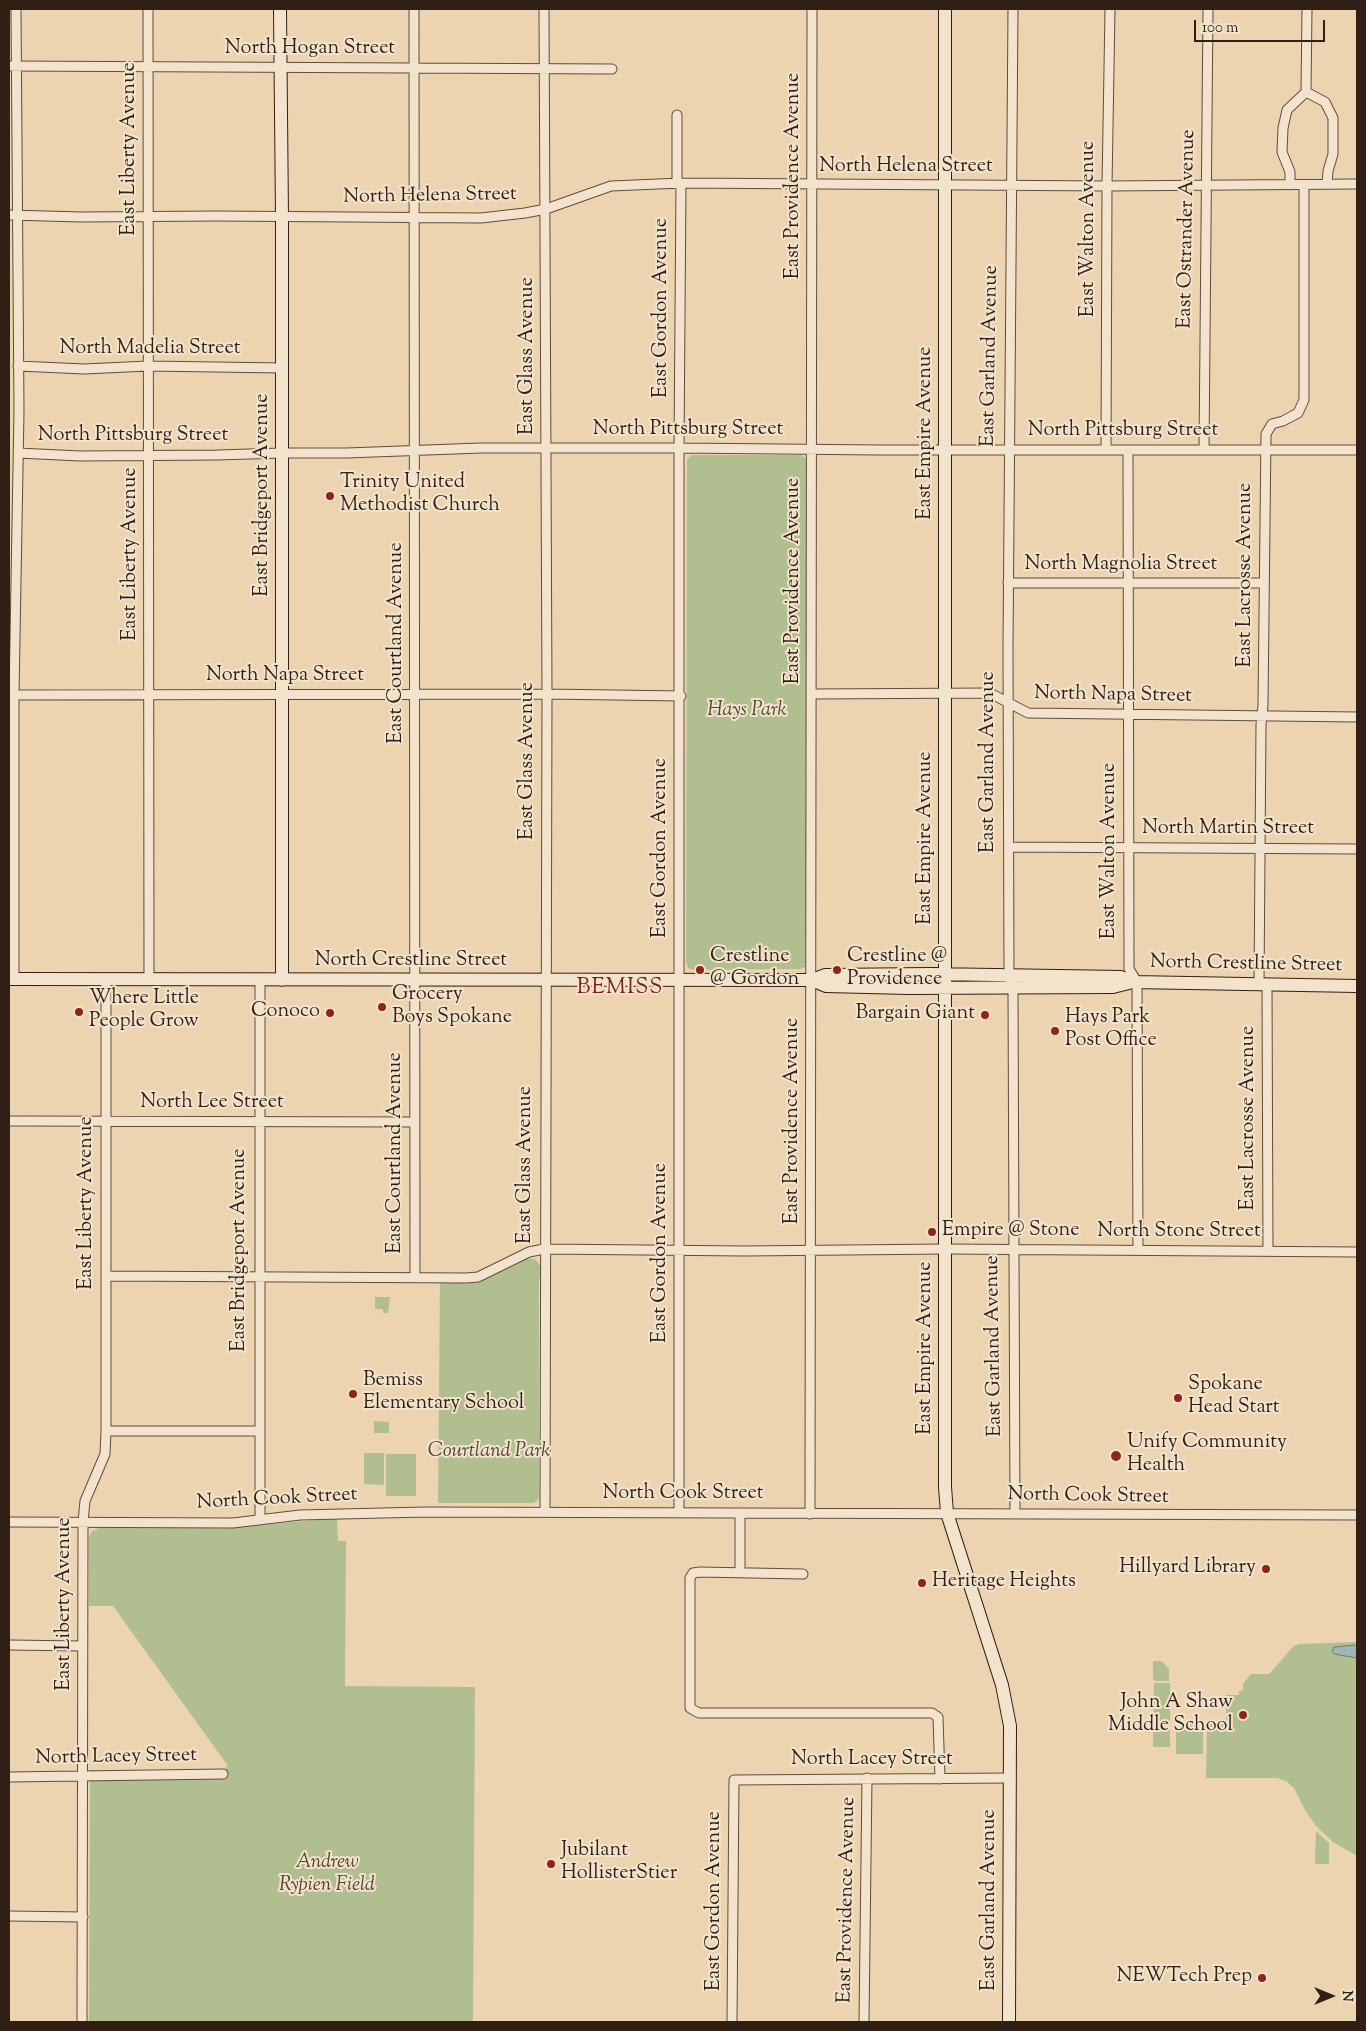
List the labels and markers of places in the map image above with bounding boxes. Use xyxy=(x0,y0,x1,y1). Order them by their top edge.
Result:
place label: Trinity United Methodist Church xyxy=(340,472,500,519)
marker: Trinity United Methodist Church xyxy=(324,490,336,502)
place label: Crestline @ Gordon xyxy=(710,946,799,993)
place label: Crestline @ Providence xyxy=(847,946,947,993)
marker: Crestline @ Gordon xyxy=(694,964,706,976)
marker: Crestline @ Providence xyxy=(831,964,843,976)
place label: Grocery Boys Spokane xyxy=(392,984,512,1031)
place label: Where Little People Grow xyxy=(89,988,199,1035)
place label: Conoco xyxy=(251,1001,320,1025)
marker: Grocery Boys Spokane xyxy=(376,1001,388,1013)
place label: Bargain Giant xyxy=(856,1003,975,1027)
marker: Where Little People Grow xyxy=(73,1006,85,1018)
marker: Conoco xyxy=(324,1007,336,1019)
place label: Hays Park Post Office xyxy=(1065,1007,1157,1054)
marker: Bargain Giant xyxy=(979,1009,991,1021)
marker: Hays Park Post Office xyxy=(1049,1025,1061,1037)
place label: Empire @ Stone xyxy=(942,1220,1079,1244)
marker: Empire @ Stone xyxy=(926,1226,938,1238)
place label: Bemiss Elementary School xyxy=(363,1370,524,1417)
place label: Spokane Head Start xyxy=(1188,1374,1280,1421)
marker: Bemiss Elementary School xyxy=(347,1388,359,1400)
marker: Spokane Head Start xyxy=(1172,1392,1184,1404)
place label: Unify Community Health xyxy=(1127,1432,1287,1479)
marker: Unify Community Health xyxy=(1109,1449,1123,1463)
place label: Hillyard Library xyxy=(1119,1557,1256,1581)
marker: Hillyard Library xyxy=(1260,1563,1272,1575)
place label: Heritage Heights xyxy=(932,1571,1076,1595)
marker: Heritage Heights xyxy=(916,1577,928,1589)
place label: John A Shaw Middle School xyxy=(1108,1692,1233,1739)
marker: John A Shaw Middle School xyxy=(1237,1709,1249,1721)
place label: Jubilant HollisterStier xyxy=(561,1840,677,1887)
marker: Jubilant HollisterStier xyxy=(545,1858,557,1870)
place label: NEWTech Prep xyxy=(1116,1966,1252,1990)
marker: NEWTech Prep xyxy=(1256,1972,1268,1984)

